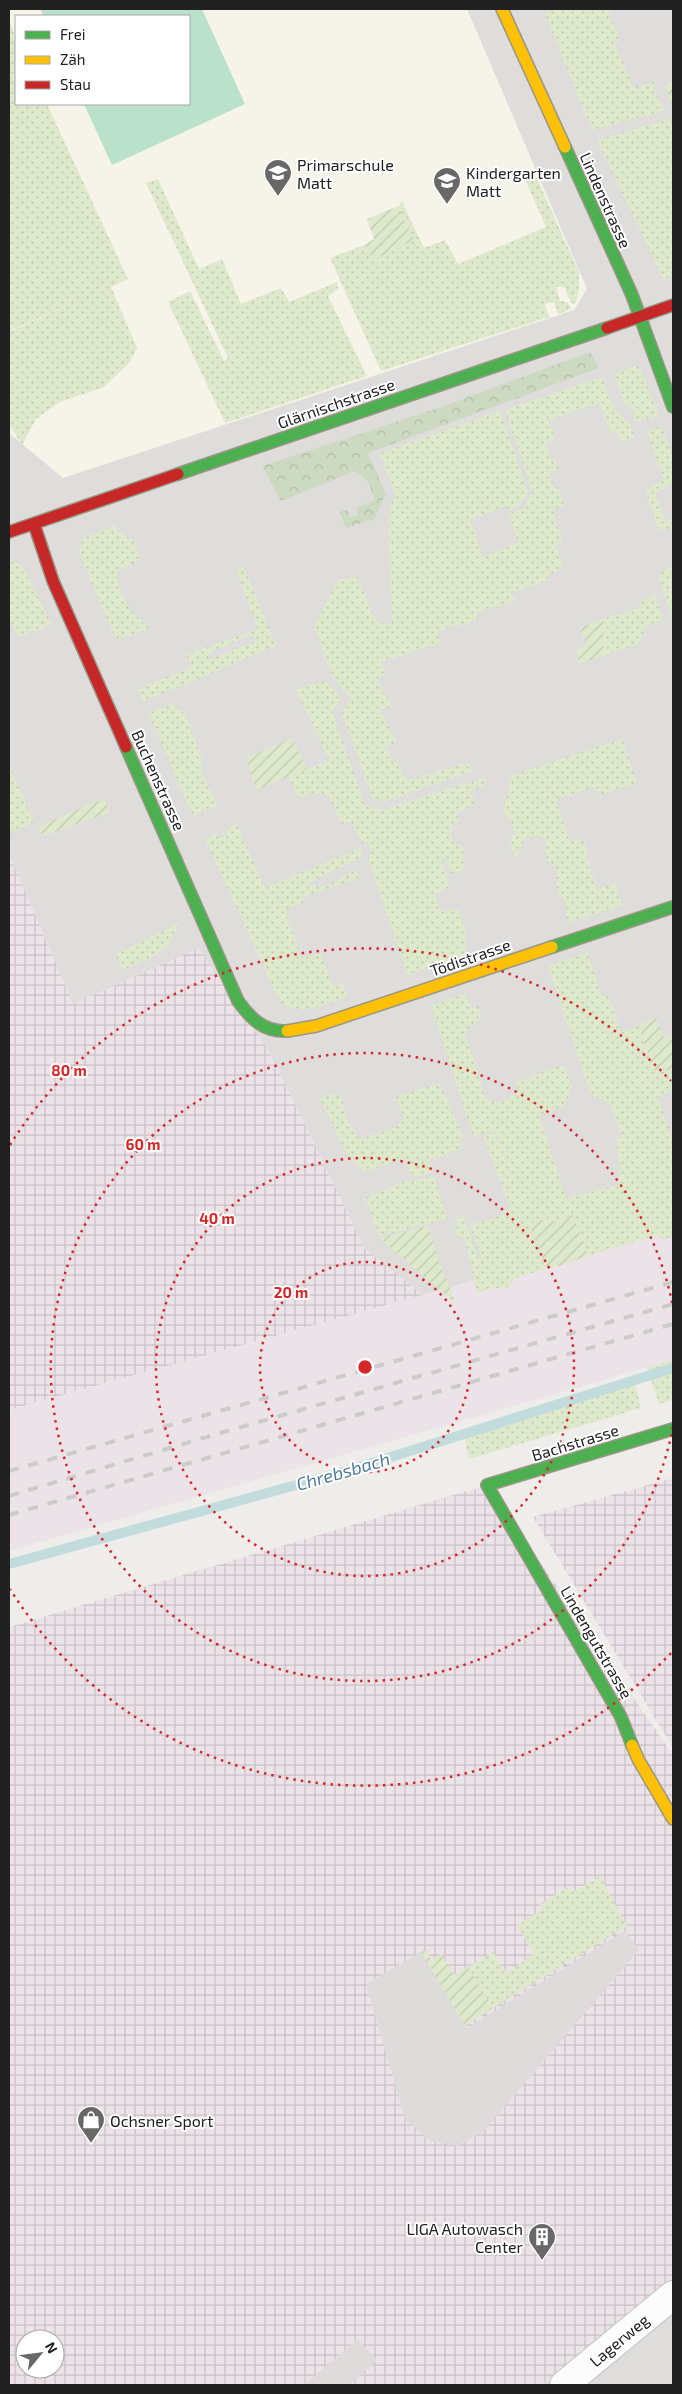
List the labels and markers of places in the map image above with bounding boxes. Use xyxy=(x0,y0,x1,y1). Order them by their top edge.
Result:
place label: Primarschule Matt xyxy=(297,155,394,192)
school or university icon: Primarschule Matt xyxy=(263,158,293,197)
place label: Kindergarten Matt xyxy=(466,163,561,200)
school or university icon: Kindergarten Matt xyxy=(432,166,462,205)
centre of rings xyxy=(356,1358,374,1376)
shop icon: Ochsner Sport xyxy=(76,2105,106,2144)
place label: Ochsner Sport xyxy=(110,2111,213,2130)
place label: LIGA Autowasch Center xyxy=(406,2219,524,2256)
building icon: LIGA Autowasch Center xyxy=(527,2222,557,2261)

